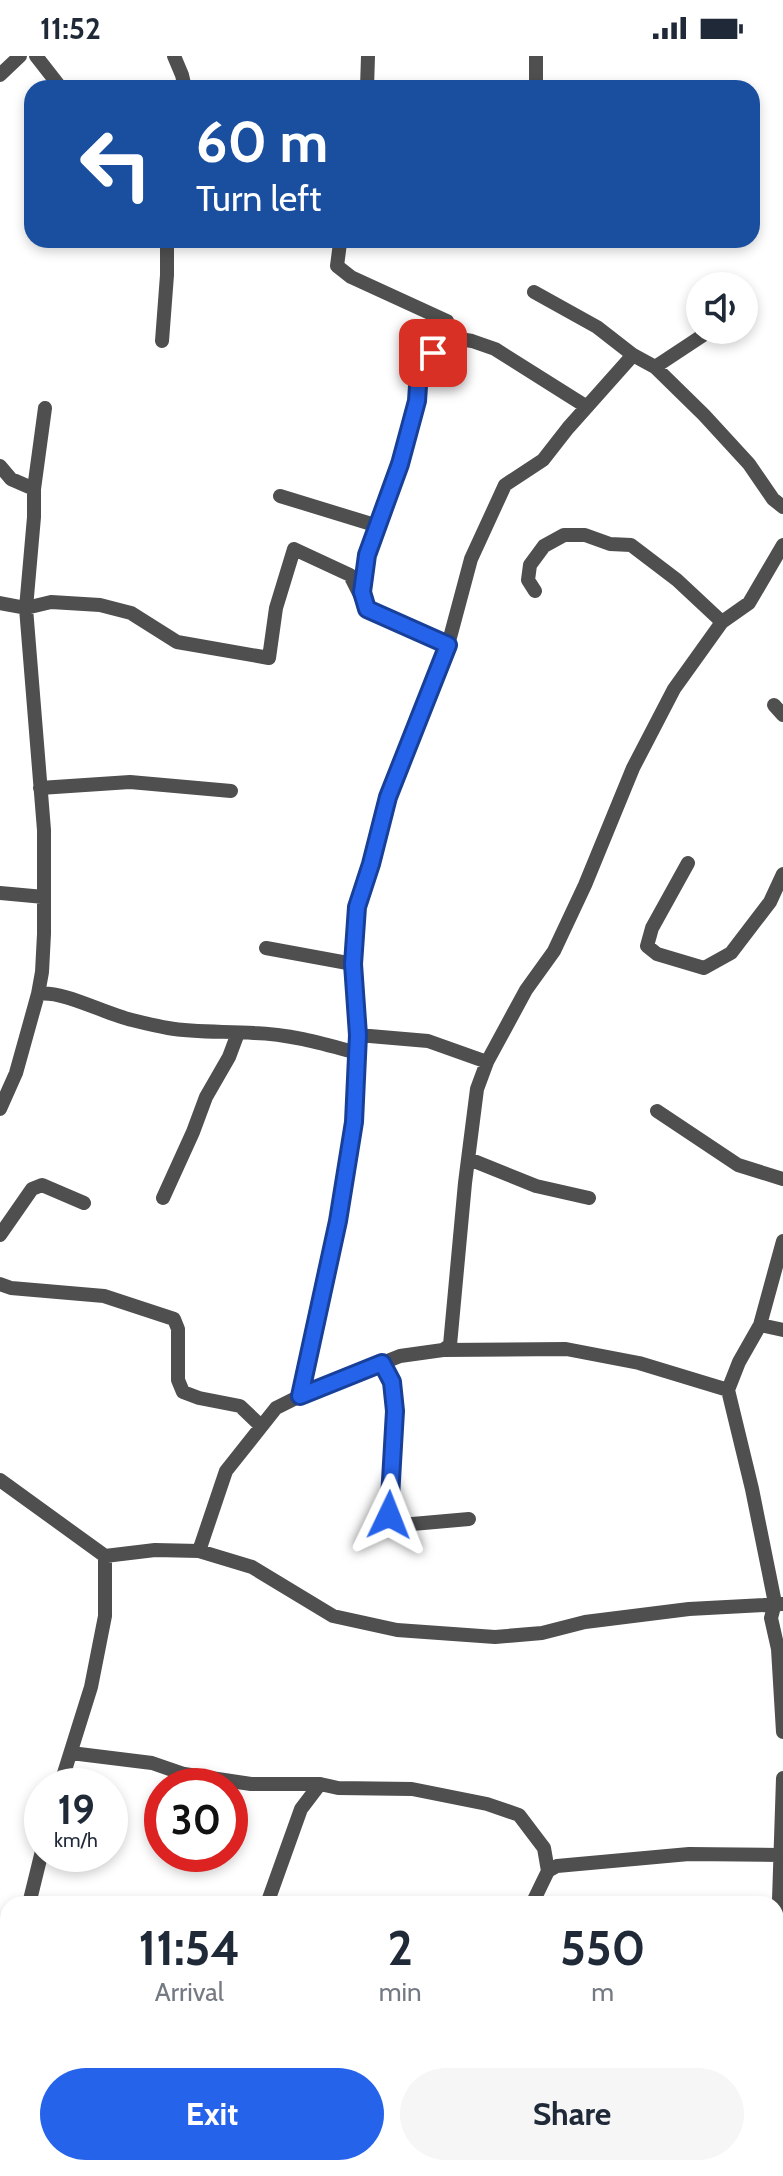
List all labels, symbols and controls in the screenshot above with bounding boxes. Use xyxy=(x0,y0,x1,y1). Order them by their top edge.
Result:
text: 11:52 xyxy=(40,10,101,47)
text: 60 m xyxy=(196,108,328,176)
icon: left xyxy=(64,112,168,216)
text: Turn left xyxy=(196,176,321,220)
map controls xyxy=(686,272,758,344)
button: sound xyxy=(686,272,758,344)
pin xyxy=(399,319,467,387)
icon: arrive xyxy=(411,331,455,375)
position arrow xyxy=(347,1473,431,1557)
speed limit sign: 30 xyxy=(144,1768,248,1872)
text: 19 xyxy=(57,1785,95,1834)
text: km/h xyxy=(54,1828,98,1852)
text: 11:54 xyxy=(139,1919,240,1977)
text: 2 xyxy=(387,1919,413,1977)
text: 550 xyxy=(560,1919,645,1977)
text: Arrival xyxy=(155,1976,224,2008)
text: min xyxy=(379,1976,422,2008)
text: m xyxy=(591,1976,614,2008)
button: Exit xyxy=(40,2068,384,2160)
button: Share xyxy=(400,2068,744,2160)

